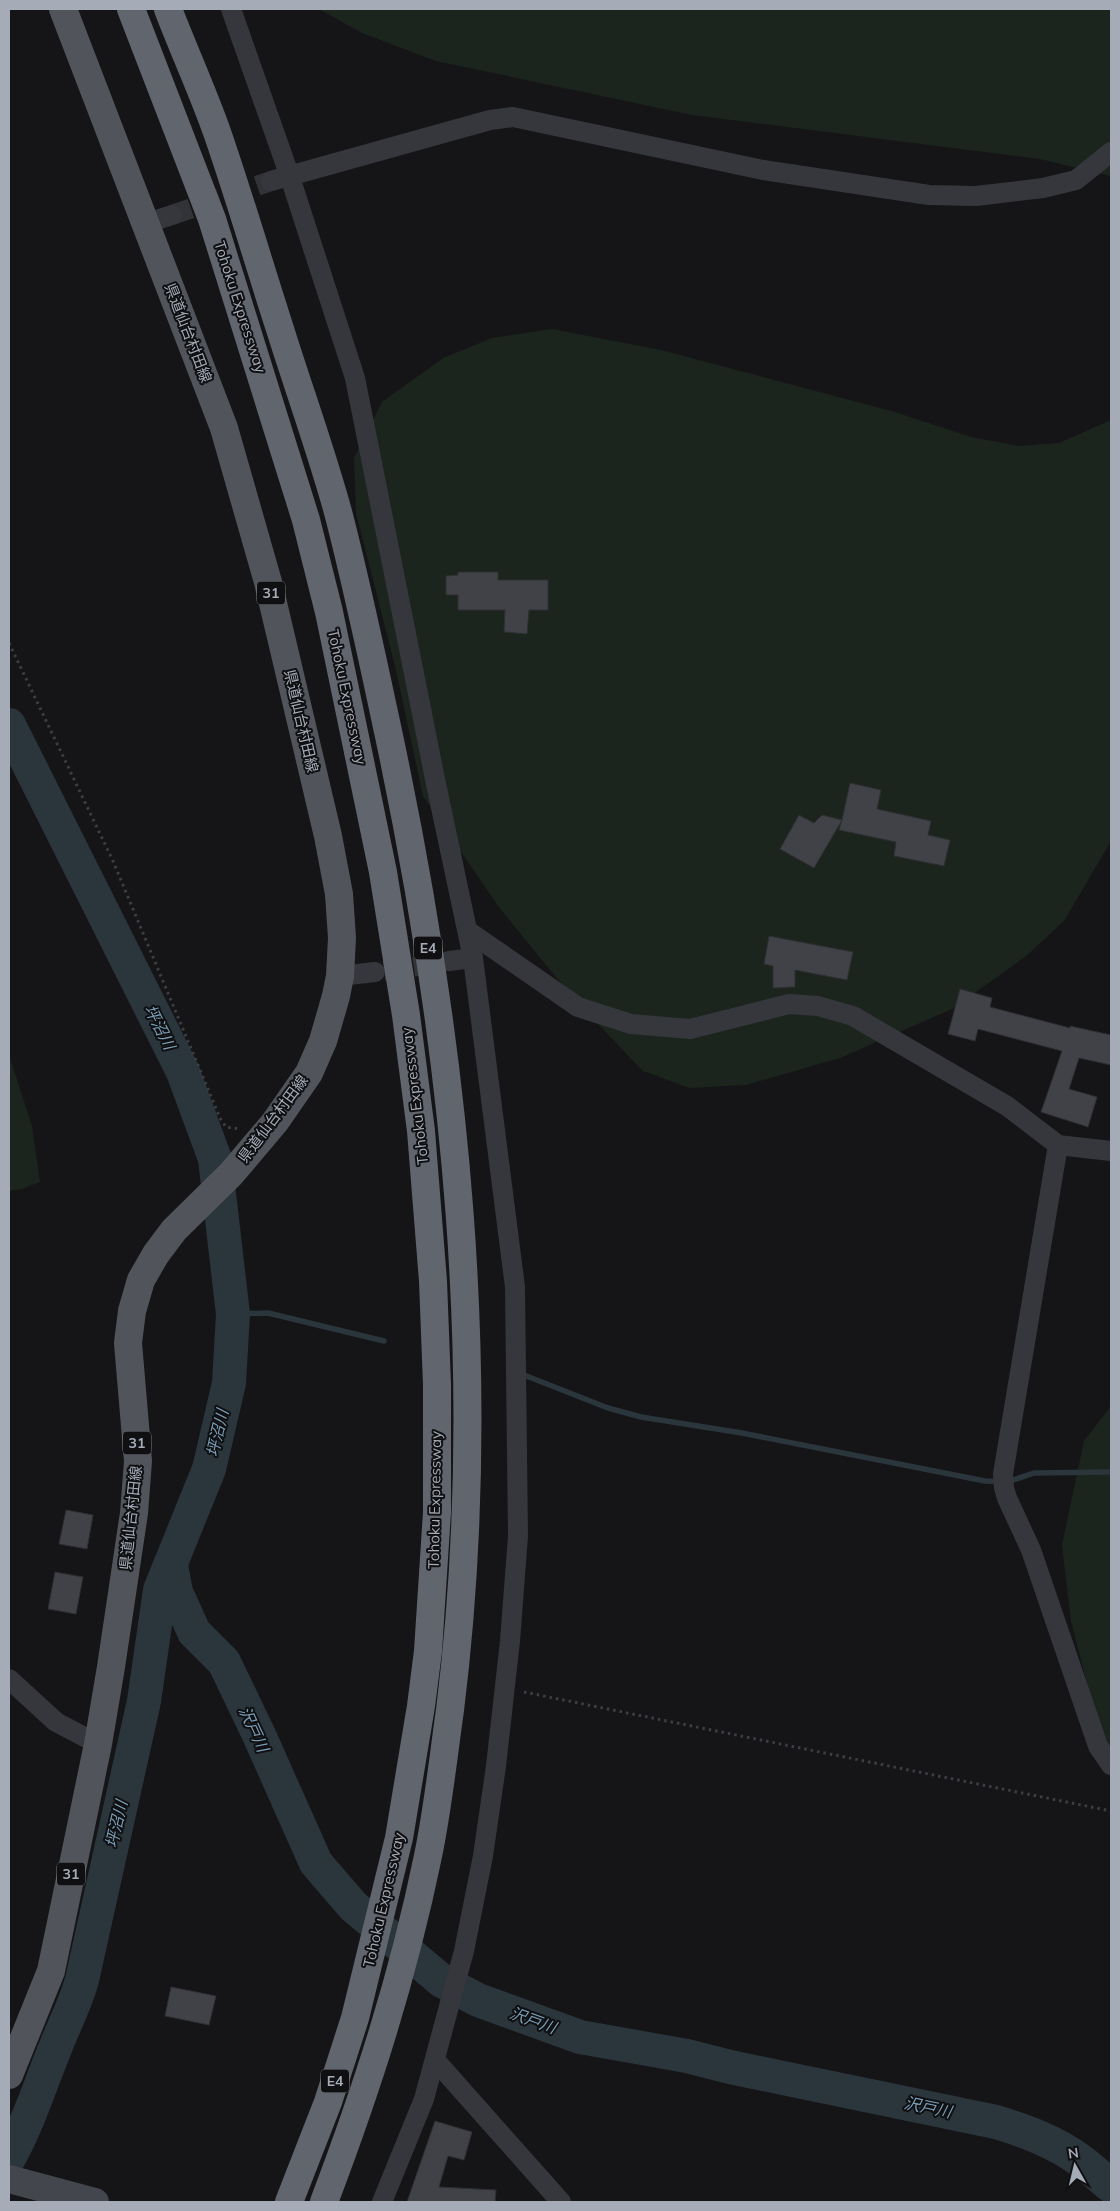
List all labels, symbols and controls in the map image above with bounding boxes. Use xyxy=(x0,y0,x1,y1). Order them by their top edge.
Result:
street label: Tohoku Expressway xyxy=(210,238,271,375)
street label: 県道仙台村田線 xyxy=(161,280,216,385)
road number: 31 xyxy=(257,582,285,604)
street label: Tohoku Expressway xyxy=(324,627,371,766)
street label: 県道仙台村田線 xyxy=(280,668,323,774)
road number: E4 xyxy=(414,936,442,960)
water label: 坪沼川 xyxy=(140,1001,181,1055)
street label: Tohoku Expressway xyxy=(397,1026,432,1166)
street label: 県道仙台村田線 xyxy=(233,1071,312,1166)
water label: 坪沼川 xyxy=(202,1405,233,1459)
street label: Tohoku Expressway xyxy=(424,1431,445,1569)
road number: 31 xyxy=(123,1432,151,1455)
street label: 県道仙台村田線 xyxy=(116,1465,145,1571)
water label: 沢戸川 xyxy=(235,1703,274,1757)
water label: 坪沼川 xyxy=(101,1796,132,1850)
street label: Tohoku Expressway xyxy=(359,1830,408,1969)
road number: 31 xyxy=(57,1862,85,1886)
water label: 沢戸川 xyxy=(507,2002,561,2038)
road number: E4 xyxy=(321,2070,349,2092)
water label: 沢戸川 xyxy=(902,2092,956,2122)
north arrow xyxy=(1050,2141,1100,2191)
text: N xyxy=(1067,2143,1080,2163)

